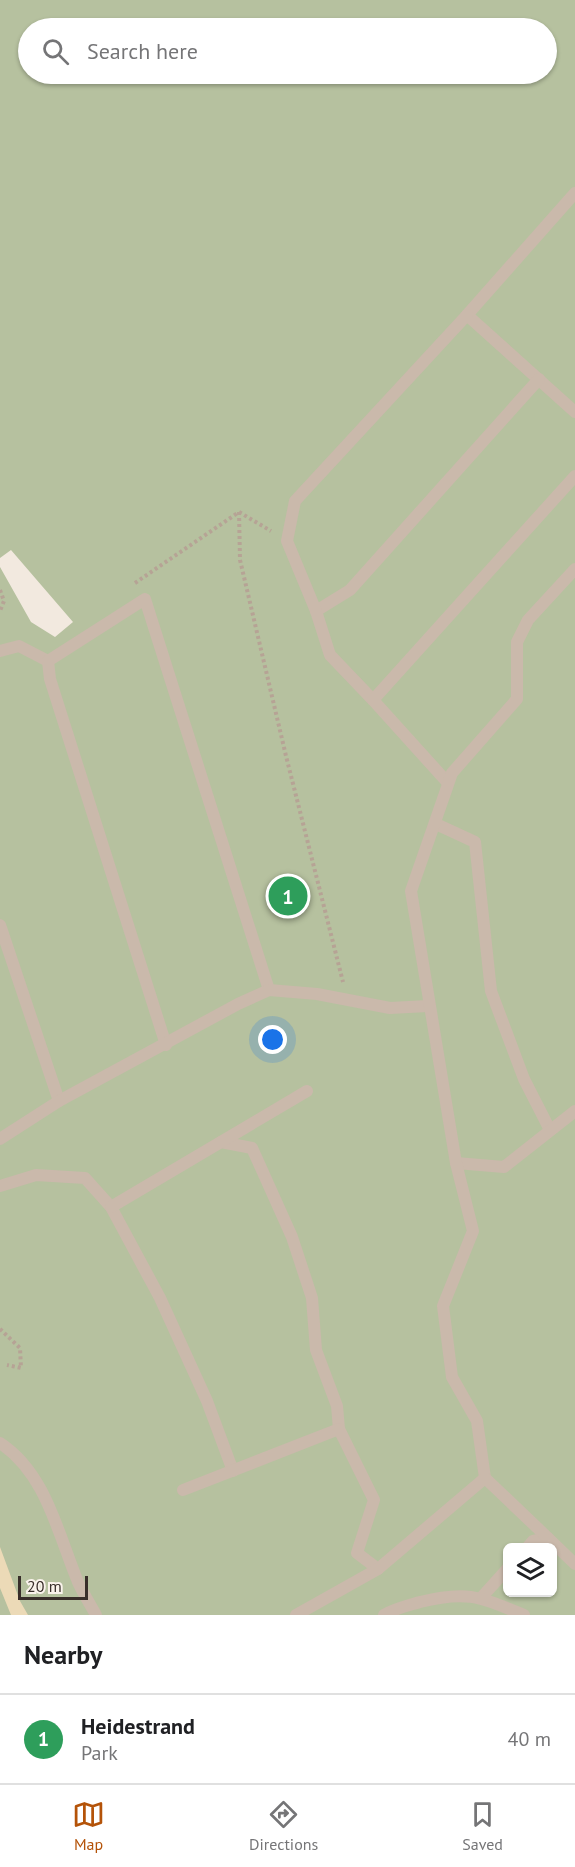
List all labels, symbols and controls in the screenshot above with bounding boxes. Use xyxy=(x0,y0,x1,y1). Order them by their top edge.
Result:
search box xyxy=(18,18,557,84)
icon: search xyxy=(39,35,72,68)
text: Search here xyxy=(87,37,198,65)
pin: 1 xyxy=(268,874,308,918)
your location xyxy=(258,1025,287,1054)
map controls xyxy=(503,1543,557,1597)
button: layers xyxy=(503,1543,557,1597)
scale bar xyxy=(18,1573,88,1600)
text: 20 m xyxy=(27,1576,62,1596)
text: Nearby xyxy=(24,1638,102,1671)
text: Heidestrand xyxy=(81,1712,195,1740)
text: 1 xyxy=(38,1726,49,1752)
text: 40 m xyxy=(508,1726,551,1752)
text: Park xyxy=(81,1740,118,1766)
tab: Map xyxy=(72,1798,105,1854)
tab: Directions xyxy=(249,1798,318,1854)
tab: Saved xyxy=(462,1798,503,1854)

